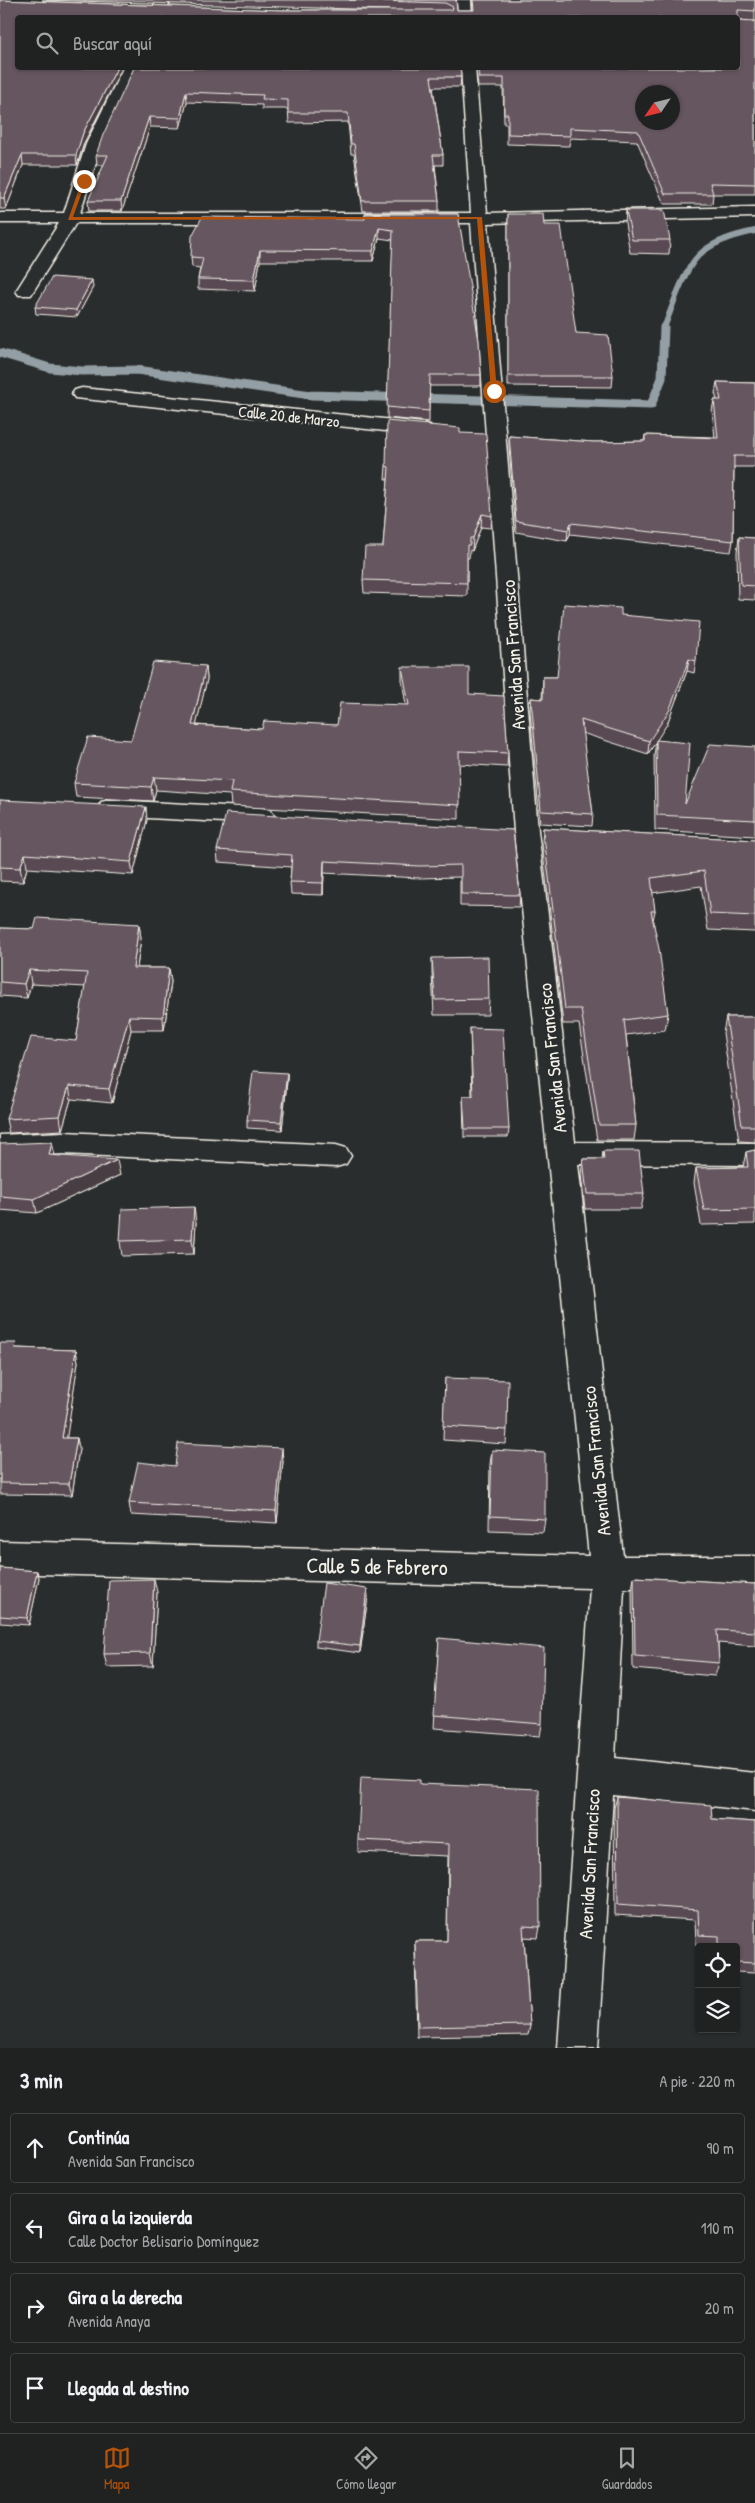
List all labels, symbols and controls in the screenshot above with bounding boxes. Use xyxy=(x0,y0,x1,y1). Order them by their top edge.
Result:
search box xyxy=(15,15,740,70)
icon: search xyxy=(33,29,61,57)
text: Buscar aquí xyxy=(73,30,152,56)
north arrow xyxy=(635,85,680,130)
route end xyxy=(73,170,96,193)
route start xyxy=(483,380,506,403)
street label: Calle 20 de Marzo xyxy=(237,400,341,432)
street label: Avenida San Francisco xyxy=(495,579,531,731)
street label: Avenida San Francisco xyxy=(531,982,573,1134)
street label: Avenida San Francisco xyxy=(575,1385,617,1537)
street label: Calle 5 de Febrero xyxy=(306,1550,448,1582)
street label: Avenida San Francisco xyxy=(572,1788,606,1940)
map controls xyxy=(695,1943,740,2033)
button: locate xyxy=(695,1943,740,1988)
button: layers xyxy=(695,1988,740,2033)
text: 3 min xyxy=(20,2066,63,2095)
text: A pie · 220 m xyxy=(659,2070,735,2092)
text: Continúa xyxy=(68,2124,129,2150)
icon: ahead xyxy=(21,2134,49,2162)
text: 90 m xyxy=(706,2137,734,2159)
text: Avenida San Francisco xyxy=(68,2150,194,2172)
text: Gira a la izquierda xyxy=(68,2204,192,2230)
icon: left xyxy=(21,2214,49,2242)
text: 110 m xyxy=(701,2217,734,2239)
text: Calle Doctor Belisario Domínguez xyxy=(68,2230,259,2252)
text: Gira a la derecha xyxy=(68,2284,182,2310)
icon: right xyxy=(21,2294,49,2322)
text: 20 m xyxy=(705,2297,734,2319)
text: Avenida Anaya xyxy=(68,2310,150,2332)
icon: arrive xyxy=(21,2374,49,2402)
text: Llegada al destino xyxy=(68,2375,189,2401)
tab: Mapa xyxy=(103,2444,131,2493)
tab: Cómo llegar xyxy=(336,2444,396,2493)
tab: Guardados xyxy=(602,2444,652,2493)

